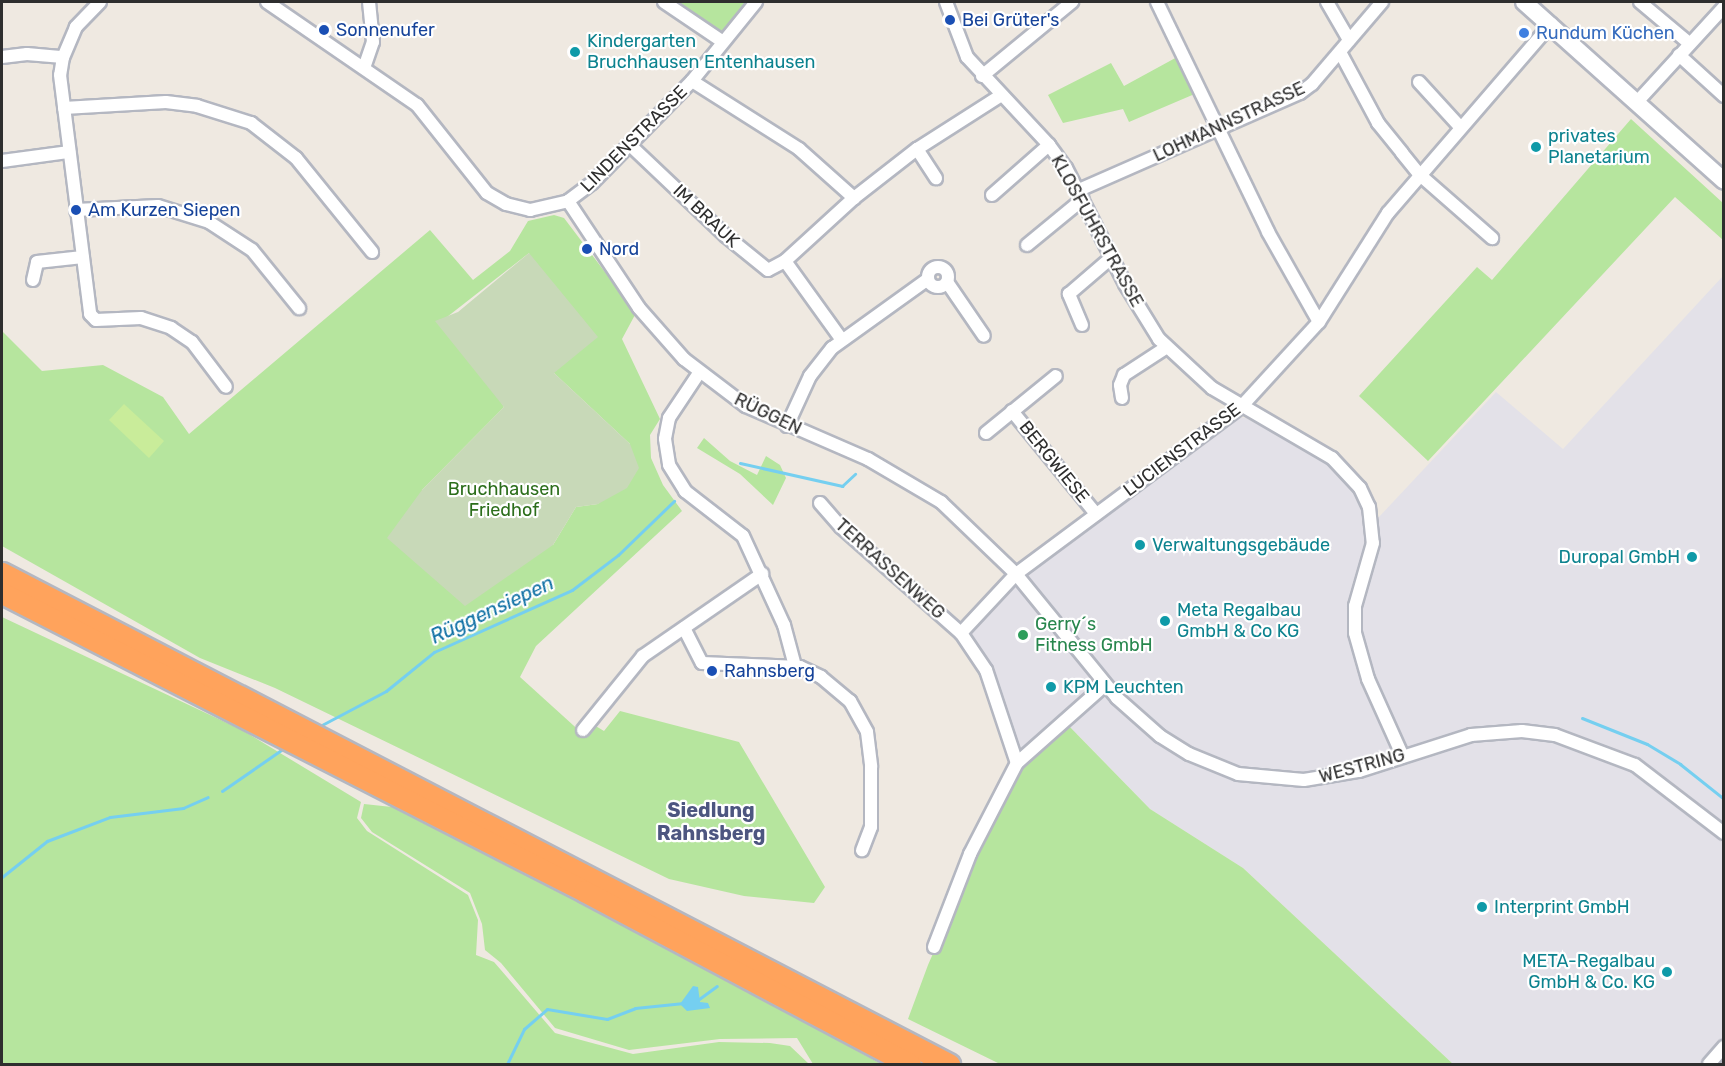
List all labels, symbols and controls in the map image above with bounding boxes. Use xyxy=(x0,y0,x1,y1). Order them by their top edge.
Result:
place label: Bei Grüter's xyxy=(962,9,1059,31)
marker: Bei Grüter's xyxy=(943,13,957,27)
place label: Sonnenufer xyxy=(336,19,435,41)
place label: Rundum Küchen xyxy=(1536,22,1675,44)
marker: Sonnenufer xyxy=(317,23,331,37)
marker: Rundum Küchen xyxy=(1517,26,1531,40)
place label: Kindergarten Bruchhausen Entenhausen xyxy=(587,31,816,74)
marker: Kindergarten Bruchhausen Entenhausen xyxy=(568,45,582,59)
street label: LOHMANNSTRASSE xyxy=(1150,77,1308,167)
street label: LINDENSTRASSE xyxy=(576,81,692,197)
place label: privates Planetarium xyxy=(1548,126,1650,168)
marker: privates Planetarium xyxy=(1529,140,1543,154)
street label: KLOSFUHRSTRASSE xyxy=(1046,151,1148,311)
street label: IM BRAUK xyxy=(668,180,744,252)
place label: Am Kurzen Siepen xyxy=(88,199,240,221)
marker: Am Kurzen Siepen xyxy=(69,203,83,217)
place label: Nord xyxy=(599,238,639,260)
marker: Nord xyxy=(580,242,594,256)
street label: RÜGGEN xyxy=(731,388,805,440)
street label: LUCIENSTRASSE xyxy=(1119,399,1245,501)
street label: BERGWIESE xyxy=(1014,417,1094,507)
park label: Bruchhausen Friedhof xyxy=(448,479,560,522)
street label: TERRASSENWEG xyxy=(831,514,949,624)
place label: Verwaltungsgebäude xyxy=(1152,534,1330,556)
marker: Verwaltungsgebäude xyxy=(1133,538,1147,552)
place label: Duropal GmbH xyxy=(1558,546,1680,568)
marker: Duropal GmbH xyxy=(1685,550,1699,564)
water label: Rüggensiepen xyxy=(426,571,558,649)
place label: Meta Regalbau GmbH & Co KG xyxy=(1177,600,1301,642)
place label: Gerry´s Fitness GmbH xyxy=(1035,614,1152,656)
marker: Meta Regalbau GmbH & Co KG xyxy=(1158,614,1172,628)
marker: Gerry´s Fitness GmbH xyxy=(1016,628,1030,642)
place label: Rahnsberg xyxy=(724,660,815,682)
marker: Rahnsberg xyxy=(705,664,719,678)
place label: KPM Leuchten xyxy=(1063,676,1184,698)
marker: KPM Leuchten xyxy=(1044,680,1058,694)
street label: WESTRING xyxy=(1317,744,1407,788)
district label: Siedlung Rahnsberg xyxy=(657,799,765,846)
place label: Interprint GmbH xyxy=(1494,896,1630,918)
marker: Interprint GmbH xyxy=(1475,900,1489,914)
place label: META-Regalbau GmbH & Co. KG xyxy=(1522,951,1655,994)
marker: META-Regalbau GmbH & Co. KG xyxy=(1660,965,1674,979)

